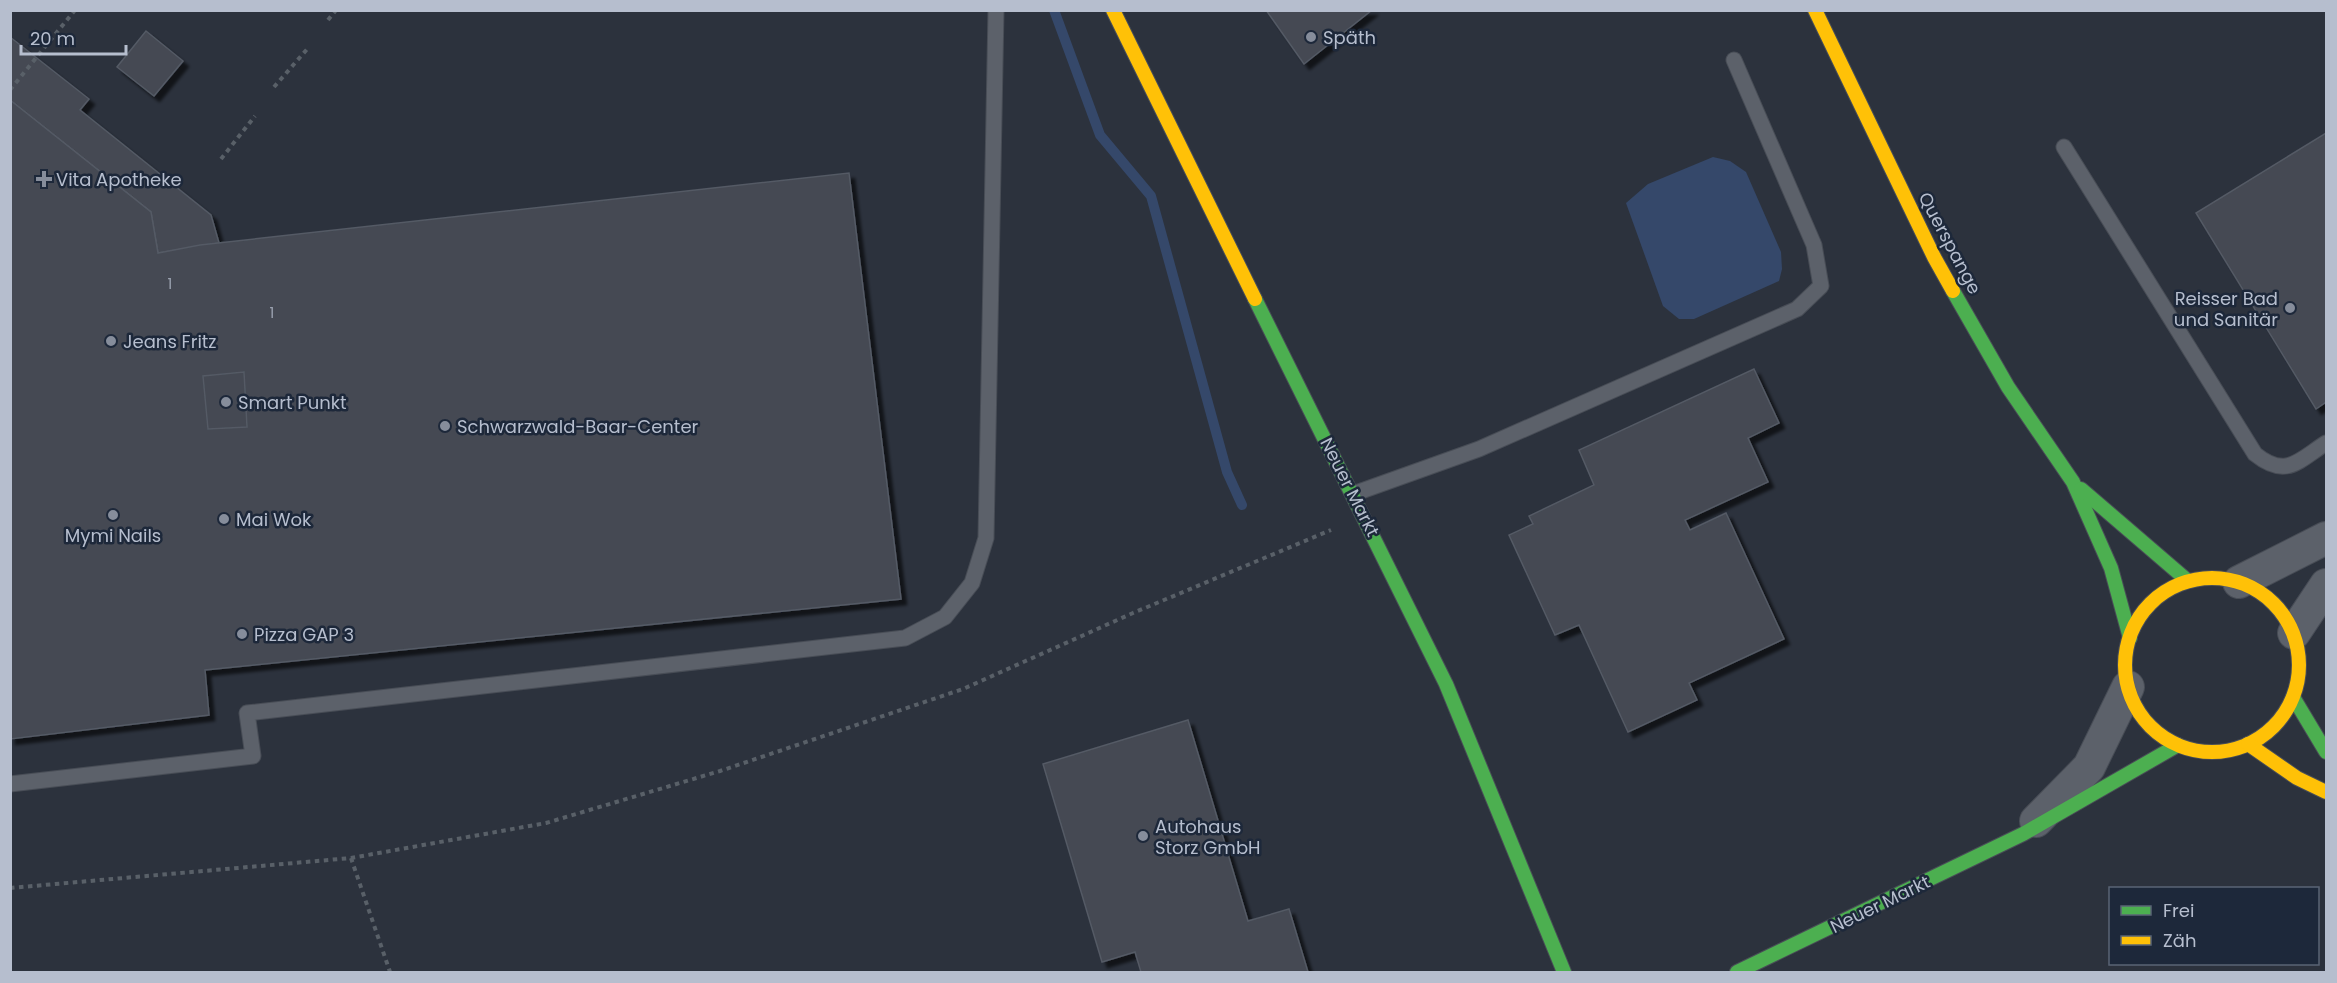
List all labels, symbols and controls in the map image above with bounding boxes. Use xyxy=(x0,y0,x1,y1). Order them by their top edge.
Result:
scale bar xyxy=(21,18,126,56)
place label: Späth xyxy=(1323,25,1376,50)
text: 20 m xyxy=(30,26,75,51)
marker: Späth xyxy=(1304,30,1318,44)
place label: Vita Apotheke xyxy=(56,167,182,192)
marker: Vita Apotheke xyxy=(37,172,51,186)
street label: Querspange xyxy=(1913,188,1987,298)
house number: 1 xyxy=(168,273,172,294)
place label: Reisser Bad und Sanitär xyxy=(2174,286,2278,332)
marker: Reisser Bad und Sanitär xyxy=(2283,301,2297,315)
house number: 1 xyxy=(270,302,274,323)
place label: Jeans Fritz xyxy=(123,329,217,354)
marker: Jeans Fritz xyxy=(104,334,118,348)
place label: Smart Punkt xyxy=(238,390,347,415)
marker: Smart Punkt xyxy=(219,395,233,409)
place label: Schwarzwald-Baar-Center xyxy=(457,414,699,439)
marker: Schwarzwald-Baar-Center xyxy=(438,419,452,433)
street label: Neuer Markt xyxy=(1314,433,1386,541)
place label: Mai Wok xyxy=(236,507,312,532)
marker: Mymi Nails xyxy=(106,508,120,522)
marker: Mai Wok xyxy=(217,512,231,526)
place label: Mymi Nails xyxy=(65,523,161,548)
place label: Pizza GAP 3 xyxy=(254,622,354,647)
marker: Pizza GAP 3 xyxy=(235,627,249,641)
place label: Autohaus Storz GmbH xyxy=(1155,814,1261,860)
marker: Autohaus Storz GmbH xyxy=(1136,829,1150,843)
street label: Neuer Markt xyxy=(1826,869,1934,939)
legend xyxy=(2109,887,2319,965)
text: Frei xyxy=(2163,898,2194,923)
text: Zäh xyxy=(2163,928,2196,953)

